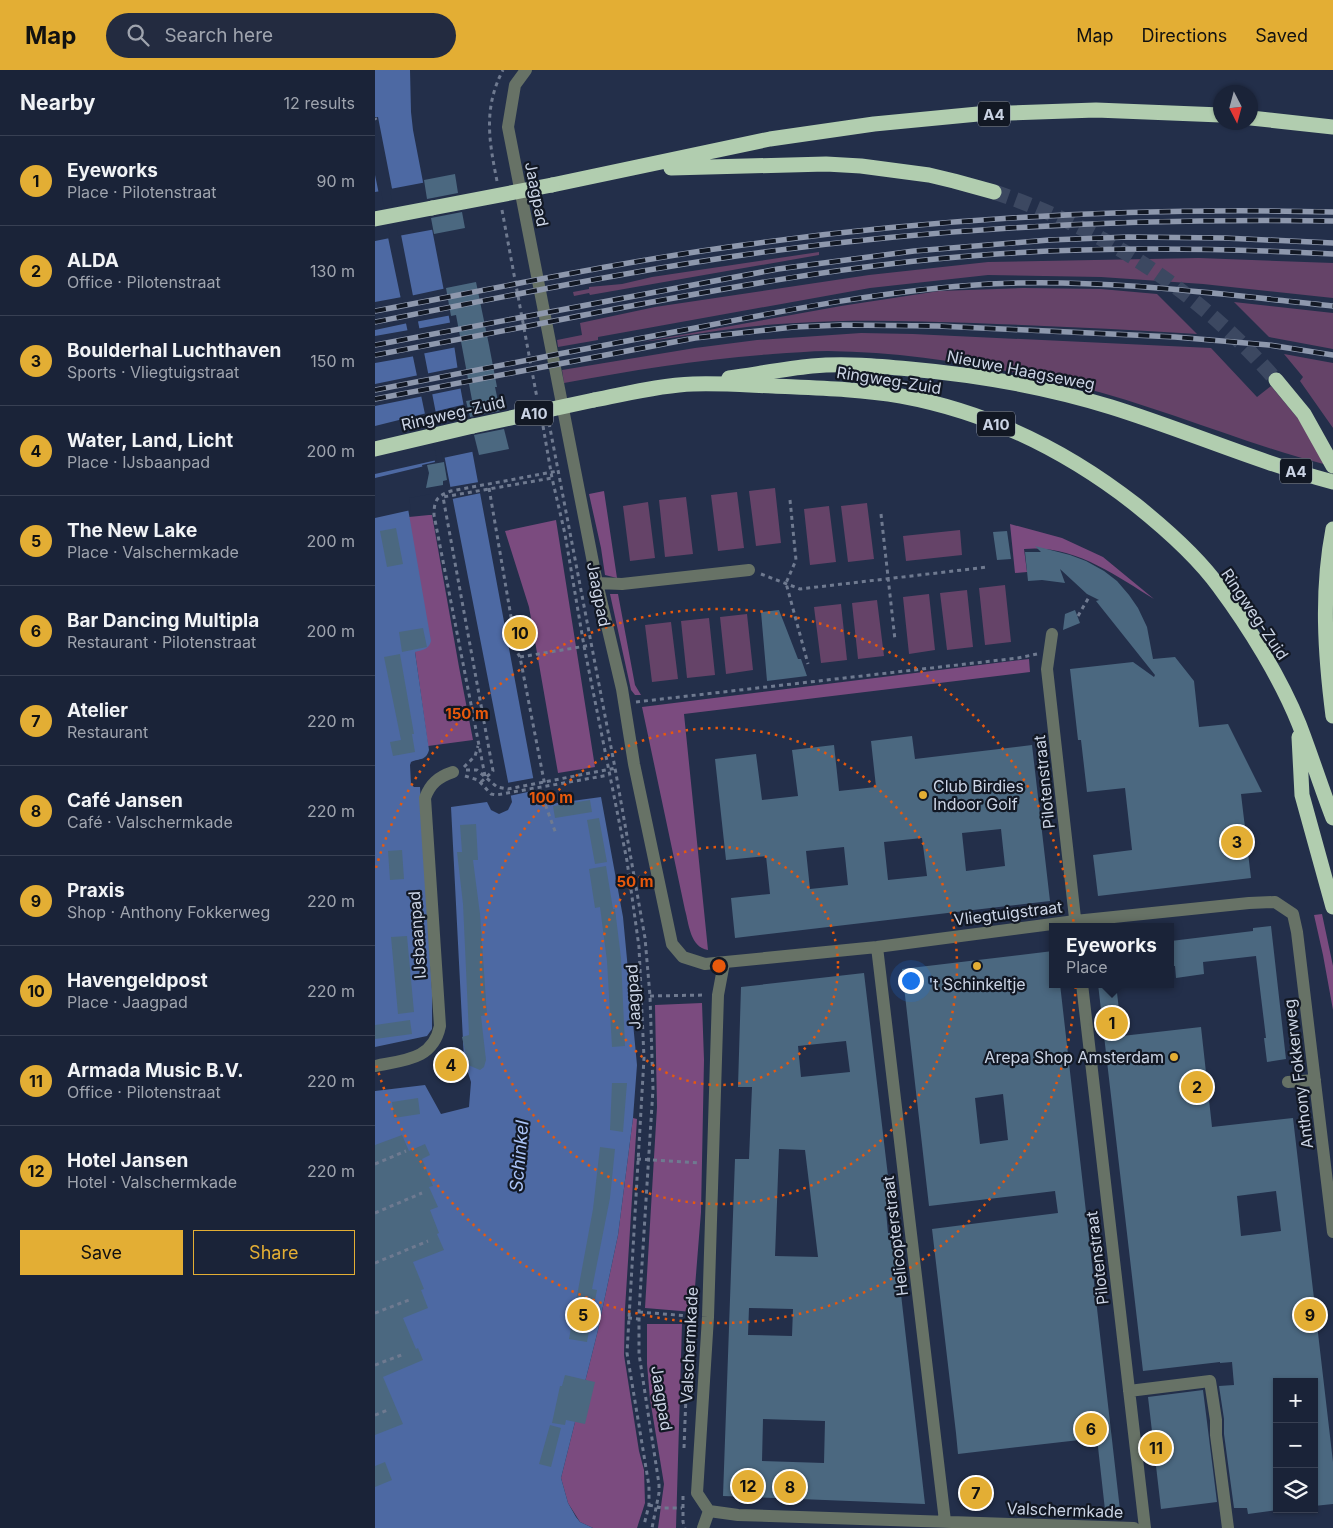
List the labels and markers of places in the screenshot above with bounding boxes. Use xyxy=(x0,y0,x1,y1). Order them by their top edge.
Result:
pin: 10 xyxy=(504,614,536,652)
place label: Club Birdies Indoor Golf xyxy=(933,776,1024,814)
marker: Club Birdies Indoor Golf xyxy=(917,789,929,801)
pin: 3 xyxy=(1221,823,1253,861)
centre of rings xyxy=(710,957,728,975)
marker: 't Schinkeltje xyxy=(971,960,983,972)
place label: 't Schinkeltje xyxy=(928,974,1026,994)
pin: 1 xyxy=(1096,1004,1128,1042)
pin: 4 xyxy=(435,1046,467,1084)
place label: Arepa Shop Amsterdam xyxy=(984,1047,1164,1067)
marker: Arepa Shop Amsterdam xyxy=(1168,1051,1180,1063)
pin: 2 xyxy=(1181,1068,1213,1106)
pin: 5 xyxy=(567,1296,599,1334)
pin: 9 xyxy=(1294,1296,1326,1334)
pin: 6 xyxy=(1075,1410,1107,1448)
pin: 11 xyxy=(1140,1429,1172,1467)
pin: 12 xyxy=(732,1467,764,1505)
pin: 8 xyxy=(774,1468,806,1506)
pin: 7 xyxy=(960,1474,992,1512)

